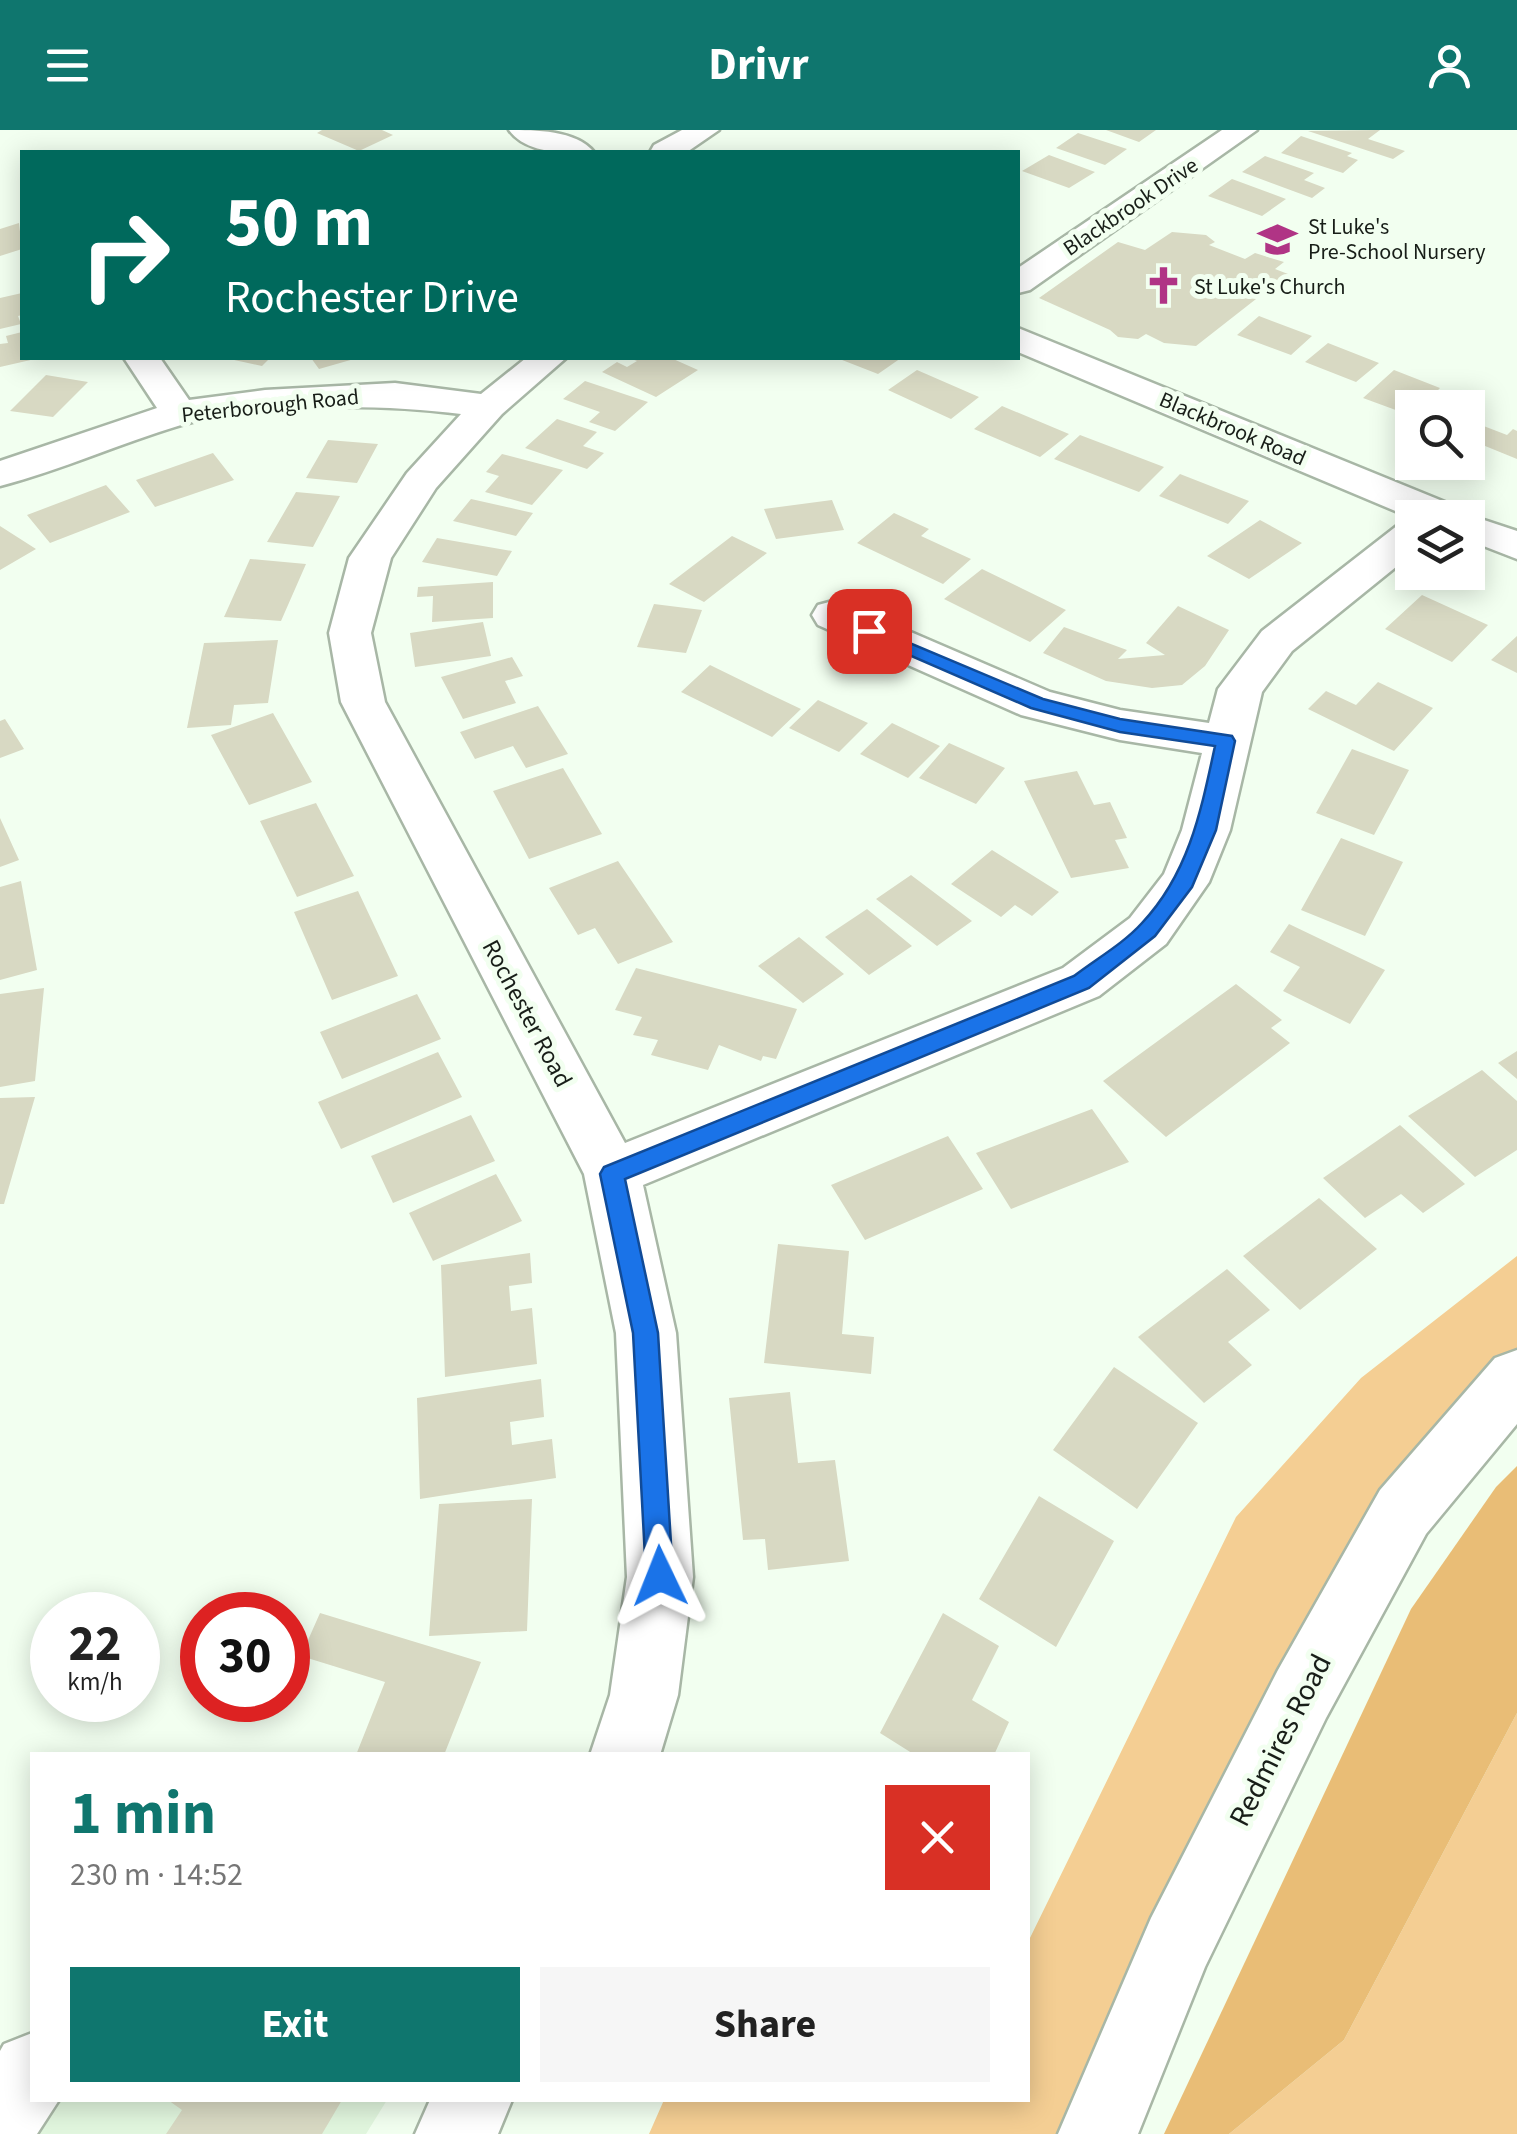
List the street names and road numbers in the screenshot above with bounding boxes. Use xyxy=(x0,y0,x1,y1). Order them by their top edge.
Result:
street label: Blackbrook Drive xyxy=(1057,150,1205,264)
street label: Peterborough Road xyxy=(180,381,360,431)
street label: Blackbrook Road xyxy=(1154,384,1311,474)
street label: Rochester Road xyxy=(473,933,581,1094)
street label: Redmires Road xyxy=(1219,1646,1342,1834)

